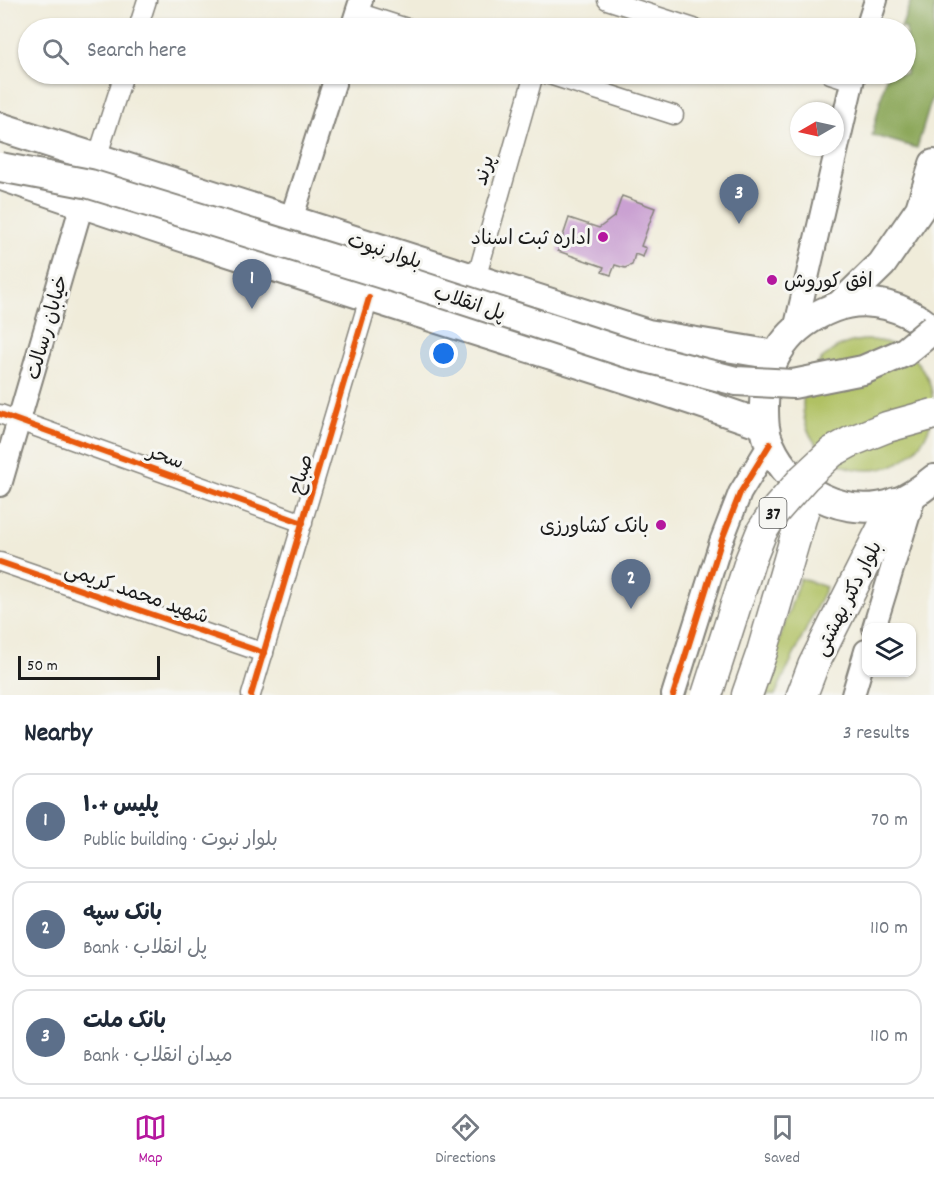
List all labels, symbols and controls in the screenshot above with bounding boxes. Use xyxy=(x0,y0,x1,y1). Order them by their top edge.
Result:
search box xyxy=(18,18,916,84)
icon: search xyxy=(39,35,72,68)
text: Search here xyxy=(87,36,186,67)
north arrow xyxy=(790,102,844,156)
street label: پرند xyxy=(468,152,503,189)
pin: 3 xyxy=(720,174,758,224)
place label: اداره ثبت اسناد xyxy=(471,226,591,254)
street label: بلوار نبوت xyxy=(343,228,425,278)
marker: اداره ثبت اسناد xyxy=(596,230,610,244)
pin: 1 xyxy=(232,260,272,309)
place label: افق کوروش xyxy=(784,269,873,297)
street label: خیابان رسالت xyxy=(21,272,77,383)
marker: افق کوروش xyxy=(765,273,779,287)
street label: پل انقلاب xyxy=(429,280,509,330)
your location xyxy=(429,339,458,368)
street label: سحر xyxy=(141,439,187,478)
street label: صباح xyxy=(284,451,322,498)
road number: 37 xyxy=(760,498,786,528)
place label: بانک کشاورزی xyxy=(540,514,649,542)
marker: بانک کشاورزی xyxy=(654,518,668,532)
street label: بلوار دکتر بهشتی xyxy=(809,537,891,662)
street label: شهید محمد کریمی xyxy=(60,557,212,633)
pin: 2 xyxy=(612,560,650,609)
map controls xyxy=(862,623,916,677)
button: layers xyxy=(862,623,916,677)
scale bar xyxy=(18,653,160,680)
text: 50 m xyxy=(27,655,58,678)
text: Nearby xyxy=(24,716,92,753)
text: 3 results xyxy=(843,720,910,748)
text: پلیس +۱۰ xyxy=(83,791,159,822)
text: 1 xyxy=(43,807,48,835)
text: 70 m xyxy=(871,807,908,835)
text: Public building · بلوار نبوت xyxy=(83,827,278,855)
text: بانک سپه xyxy=(83,899,162,930)
text: 2 xyxy=(41,915,50,943)
text: 110 m xyxy=(870,915,908,943)
text: Bank · پل انقلاب xyxy=(83,935,207,963)
text: بانک ملت xyxy=(83,1007,166,1038)
text: 3 xyxy=(41,1023,50,1051)
text: 110 m xyxy=(870,1023,908,1051)
text: Bank · میدان انقلاب xyxy=(83,1043,233,1071)
tab: Map xyxy=(134,1111,167,1170)
tab: Directions xyxy=(435,1111,496,1170)
tab: Saved xyxy=(764,1111,800,1170)

